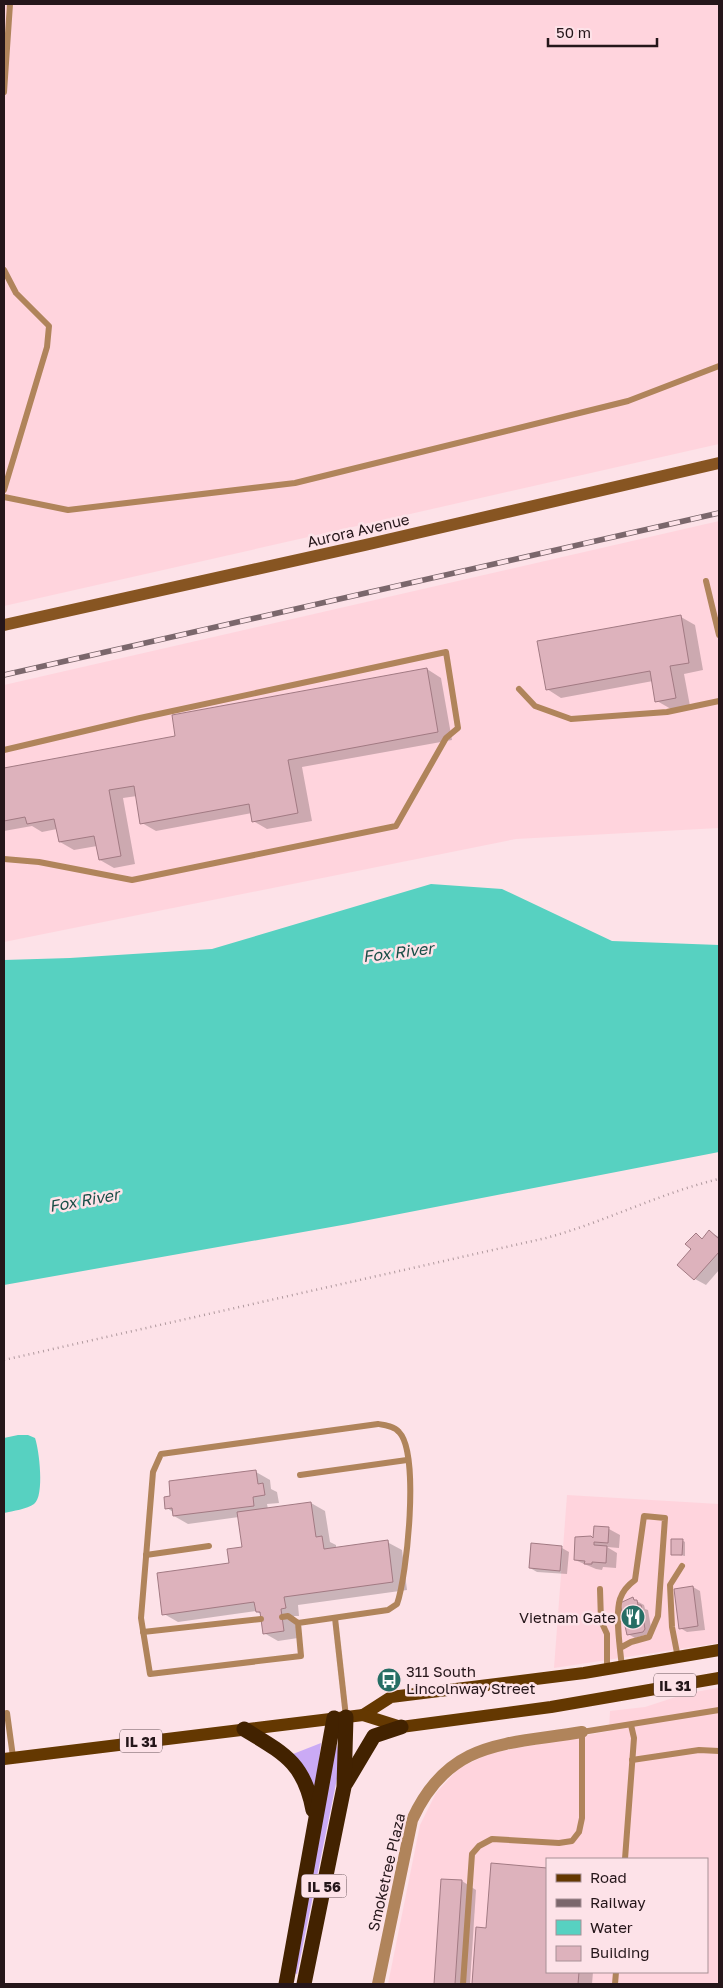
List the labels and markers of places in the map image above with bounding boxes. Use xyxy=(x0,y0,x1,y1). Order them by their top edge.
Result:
restaurant icon: Vietnam Gate xyxy=(620,1604,646,1630)
place label: Vietnam Gate xyxy=(519,1608,616,1626)
place label: 311 South Lincolnway Street xyxy=(406,1662,535,1697)
bus stop icon: 311 South Lincolnway Street xyxy=(376,1667,402,1693)

